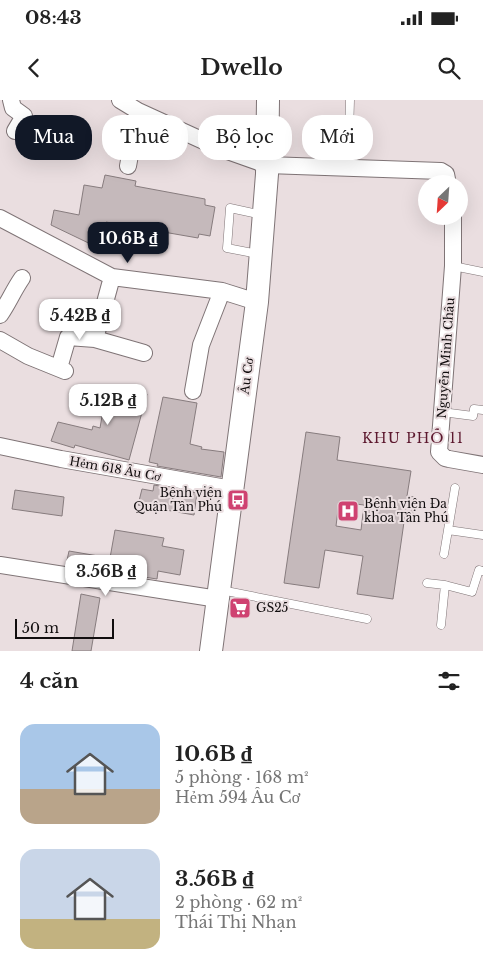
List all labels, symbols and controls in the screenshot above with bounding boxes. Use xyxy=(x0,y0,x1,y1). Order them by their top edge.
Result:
text: 08:43 xyxy=(25,6,82,29)
icon: back xyxy=(20,54,48,82)
text: Dwello xyxy=(200,54,283,81)
icon: search xyxy=(435,54,463,82)
chip: Mua xyxy=(15,115,92,160)
chip: Thuê xyxy=(102,115,188,160)
chip: Bộ lọc xyxy=(198,115,292,160)
chip: Mới xyxy=(302,115,373,160)
north arrow xyxy=(418,175,468,225)
map controls xyxy=(418,175,468,225)
pin: 10.6B ₫ xyxy=(82,221,174,264)
text: 10.6B ₫ xyxy=(99,228,157,248)
street label: Nguyễn Minh Châu xyxy=(434,297,457,419)
pin: 5.42B ₫ xyxy=(34,298,126,341)
text: 5.42B ₫ xyxy=(50,305,110,325)
street label: Âu Cơ xyxy=(235,356,257,396)
pin: 5.12B ₫ xyxy=(62,384,154,426)
text: 5.12B ₫ xyxy=(80,390,136,410)
district label: KHU PHỐ 11 xyxy=(362,428,464,447)
street label: Hẻm 618 Âu Cơ xyxy=(68,452,163,484)
place label: Bệnh viện Quận Tân Phú xyxy=(133,485,222,514)
bus stop icon: Bệnh viện Quận Tân Phú xyxy=(226,488,250,512)
place label: Bệnh viện Đa khoa Tân Phú xyxy=(364,496,449,525)
hospital icon: Bệnh viện Đa khoa Tân Phú xyxy=(336,499,360,523)
pin: 3.56B ₫ xyxy=(60,554,152,597)
text: 3.56B ₫ xyxy=(76,561,136,581)
supermarket icon: GS25 xyxy=(228,596,252,620)
place label: GS25 xyxy=(256,600,289,615)
scale bar xyxy=(15,616,114,639)
text: 50 m xyxy=(22,619,59,637)
icon: filters xyxy=(435,667,463,695)
text: 4 căn xyxy=(20,668,79,694)
text: 10.6B ₫ xyxy=(175,741,252,767)
icon: home xyxy=(60,744,120,804)
text: 5 phòng · 168 m² xyxy=(175,767,309,787)
text: Hẻm 594 Âu Cơ xyxy=(175,787,300,807)
text: 3.56B ₫ xyxy=(175,866,254,892)
icon: home xyxy=(60,869,120,929)
text: 2 phòng · 62 m² xyxy=(175,892,302,912)
text: Thái Thị Nhạn xyxy=(175,912,297,932)

